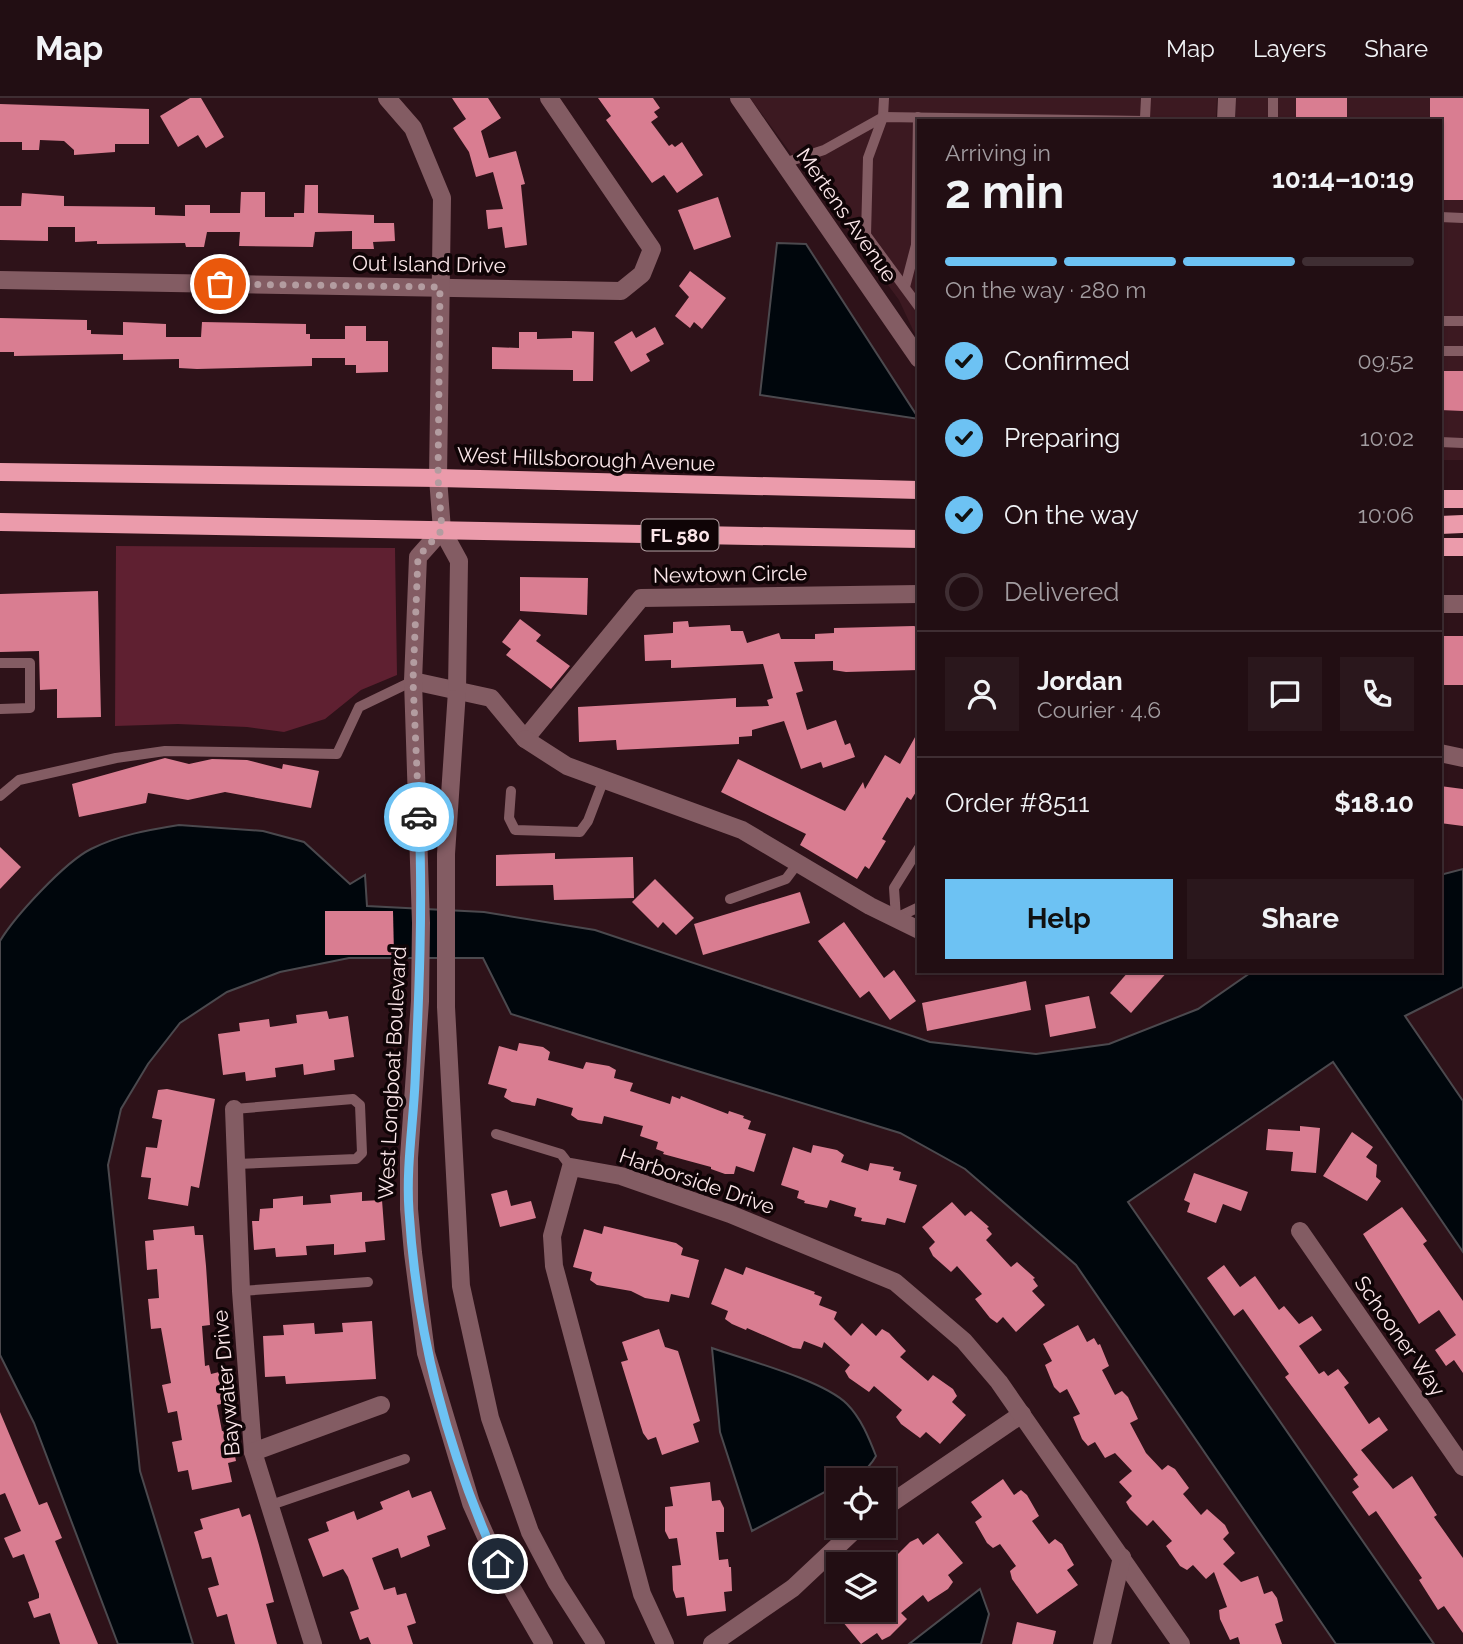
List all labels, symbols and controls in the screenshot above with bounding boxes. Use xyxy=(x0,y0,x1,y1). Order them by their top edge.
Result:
text: Map xyxy=(35,29,103,68)
text: Map xyxy=(1166,34,1215,63)
text: Layers xyxy=(1253,34,1326,63)
text: Share xyxy=(1364,34,1428,63)
text: Arriving in xyxy=(945,139,1051,166)
street label: Mertens Avenue xyxy=(791,143,903,287)
text: 10:14–10:19 xyxy=(1272,164,1414,194)
text: 2 min xyxy=(945,165,1064,219)
street label: Out Island Drive xyxy=(352,250,506,278)
pin xyxy=(190,254,250,314)
icon: bag xyxy=(201,265,239,303)
text: On the way · 280 m xyxy=(945,276,1147,303)
icon: check xyxy=(945,342,983,380)
text: Confirmed xyxy=(1004,346,1130,376)
text: 09:52 xyxy=(1358,347,1414,374)
icon: check xyxy=(945,419,983,457)
text: Preparing xyxy=(1004,423,1120,453)
text: 10:02 xyxy=(1360,424,1414,451)
street label: West Hillsborough Avenue xyxy=(457,442,715,476)
icon: check xyxy=(945,496,983,534)
text: On the way xyxy=(1004,500,1139,530)
text: 10:06 xyxy=(1358,501,1414,528)
road number: FL 580 xyxy=(642,520,718,550)
street label: Newtown Circle xyxy=(653,560,807,588)
text: Delivered xyxy=(1004,577,1119,607)
button: person xyxy=(945,657,1019,731)
button: chat xyxy=(1248,657,1322,731)
button: phone xyxy=(1340,657,1414,731)
text: Jordan xyxy=(1037,666,1123,696)
text: Courier · 4.6 xyxy=(1037,696,1161,723)
courier xyxy=(384,782,454,852)
text: Order #8511 xyxy=(945,788,1089,818)
text: $18.10 xyxy=(1334,788,1414,818)
icon: car xyxy=(400,798,438,836)
button: Help xyxy=(945,879,1173,959)
button: Share xyxy=(1187,879,1414,959)
street label: West Longboat Boulevard xyxy=(373,946,411,1200)
street label: Harborside Drive xyxy=(616,1143,778,1219)
street label: Schooner Way xyxy=(1349,1271,1451,1401)
street label: Baywater Drive xyxy=(207,1309,245,1457)
map controls xyxy=(826,1468,896,1622)
button: locate xyxy=(826,1468,896,1538)
pin xyxy=(468,1534,528,1594)
icon: home xyxy=(479,1545,517,1583)
button: layers xyxy=(826,1552,896,1622)

